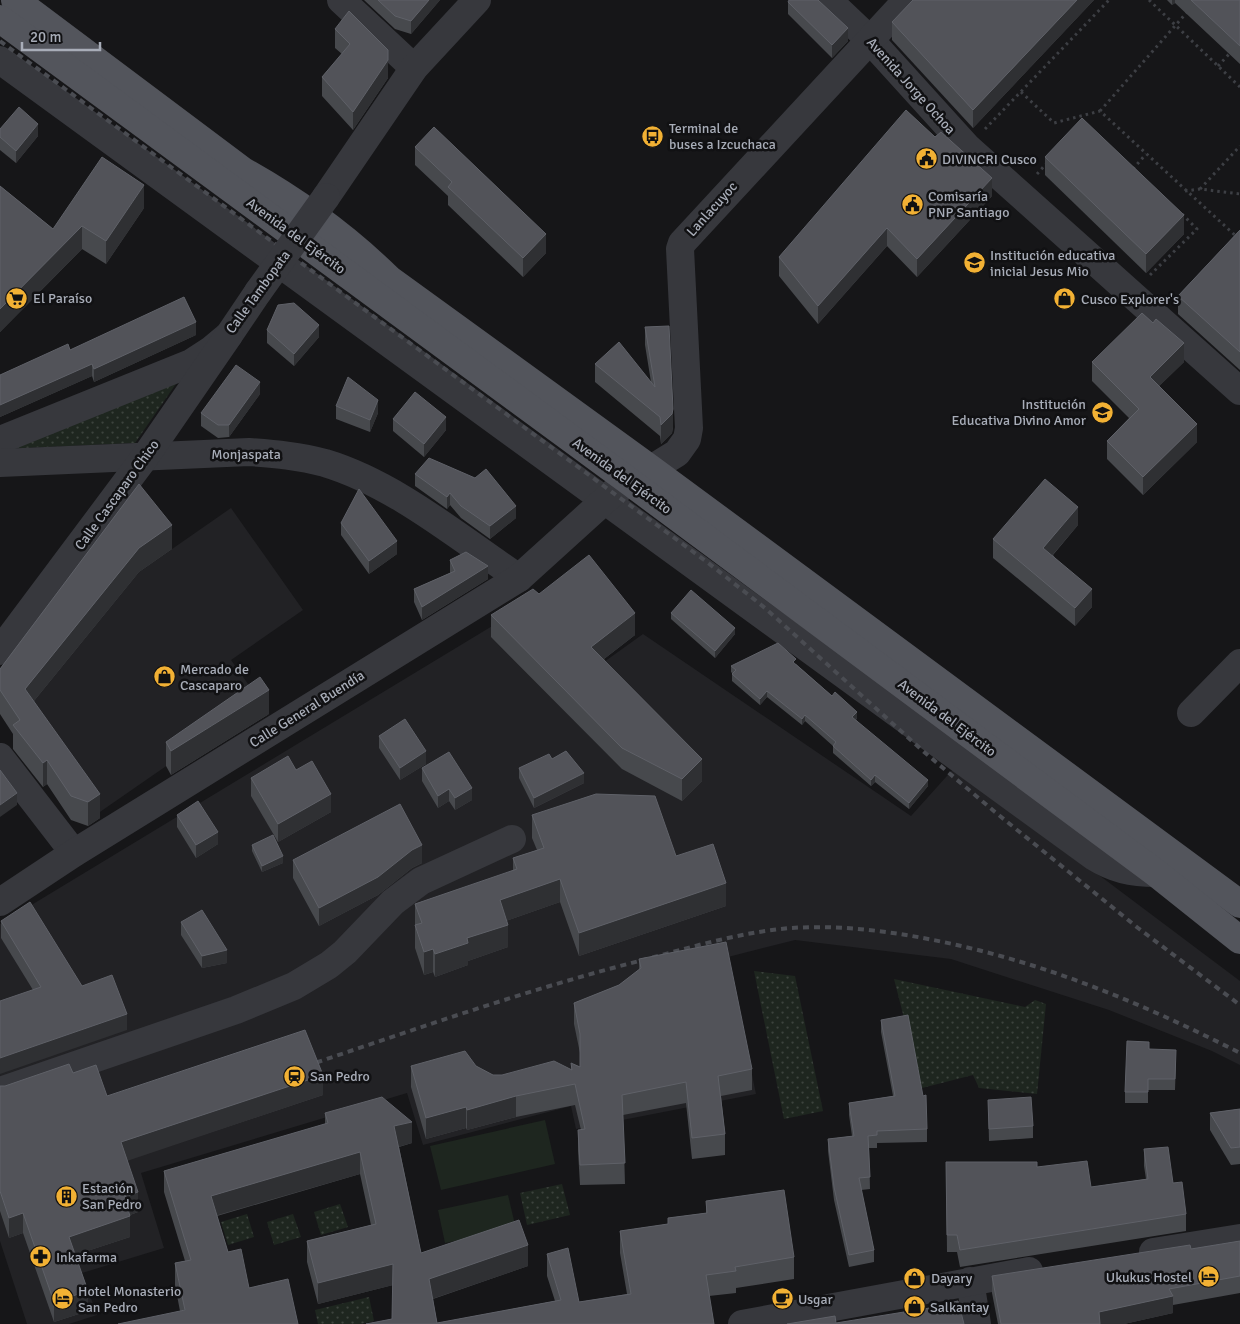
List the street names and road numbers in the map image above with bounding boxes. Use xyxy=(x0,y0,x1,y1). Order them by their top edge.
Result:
street label: Avenida Jorge Ochoa xyxy=(863,34,959,138)
street label: Lanlacuyoc xyxy=(683,178,741,240)
street label: Avenida del Ejército xyxy=(243,194,349,278)
street label: Calle Tambopata xyxy=(222,247,294,337)
street label: Avenida del Ejército xyxy=(569,434,675,518)
street label: Calle Cascaparo Chico xyxy=(71,437,163,553)
street label: Monjaspata xyxy=(211,446,281,463)
street label: Calle General Buendía xyxy=(246,667,368,751)
street label: Avenida del Ejército xyxy=(895,676,999,760)

